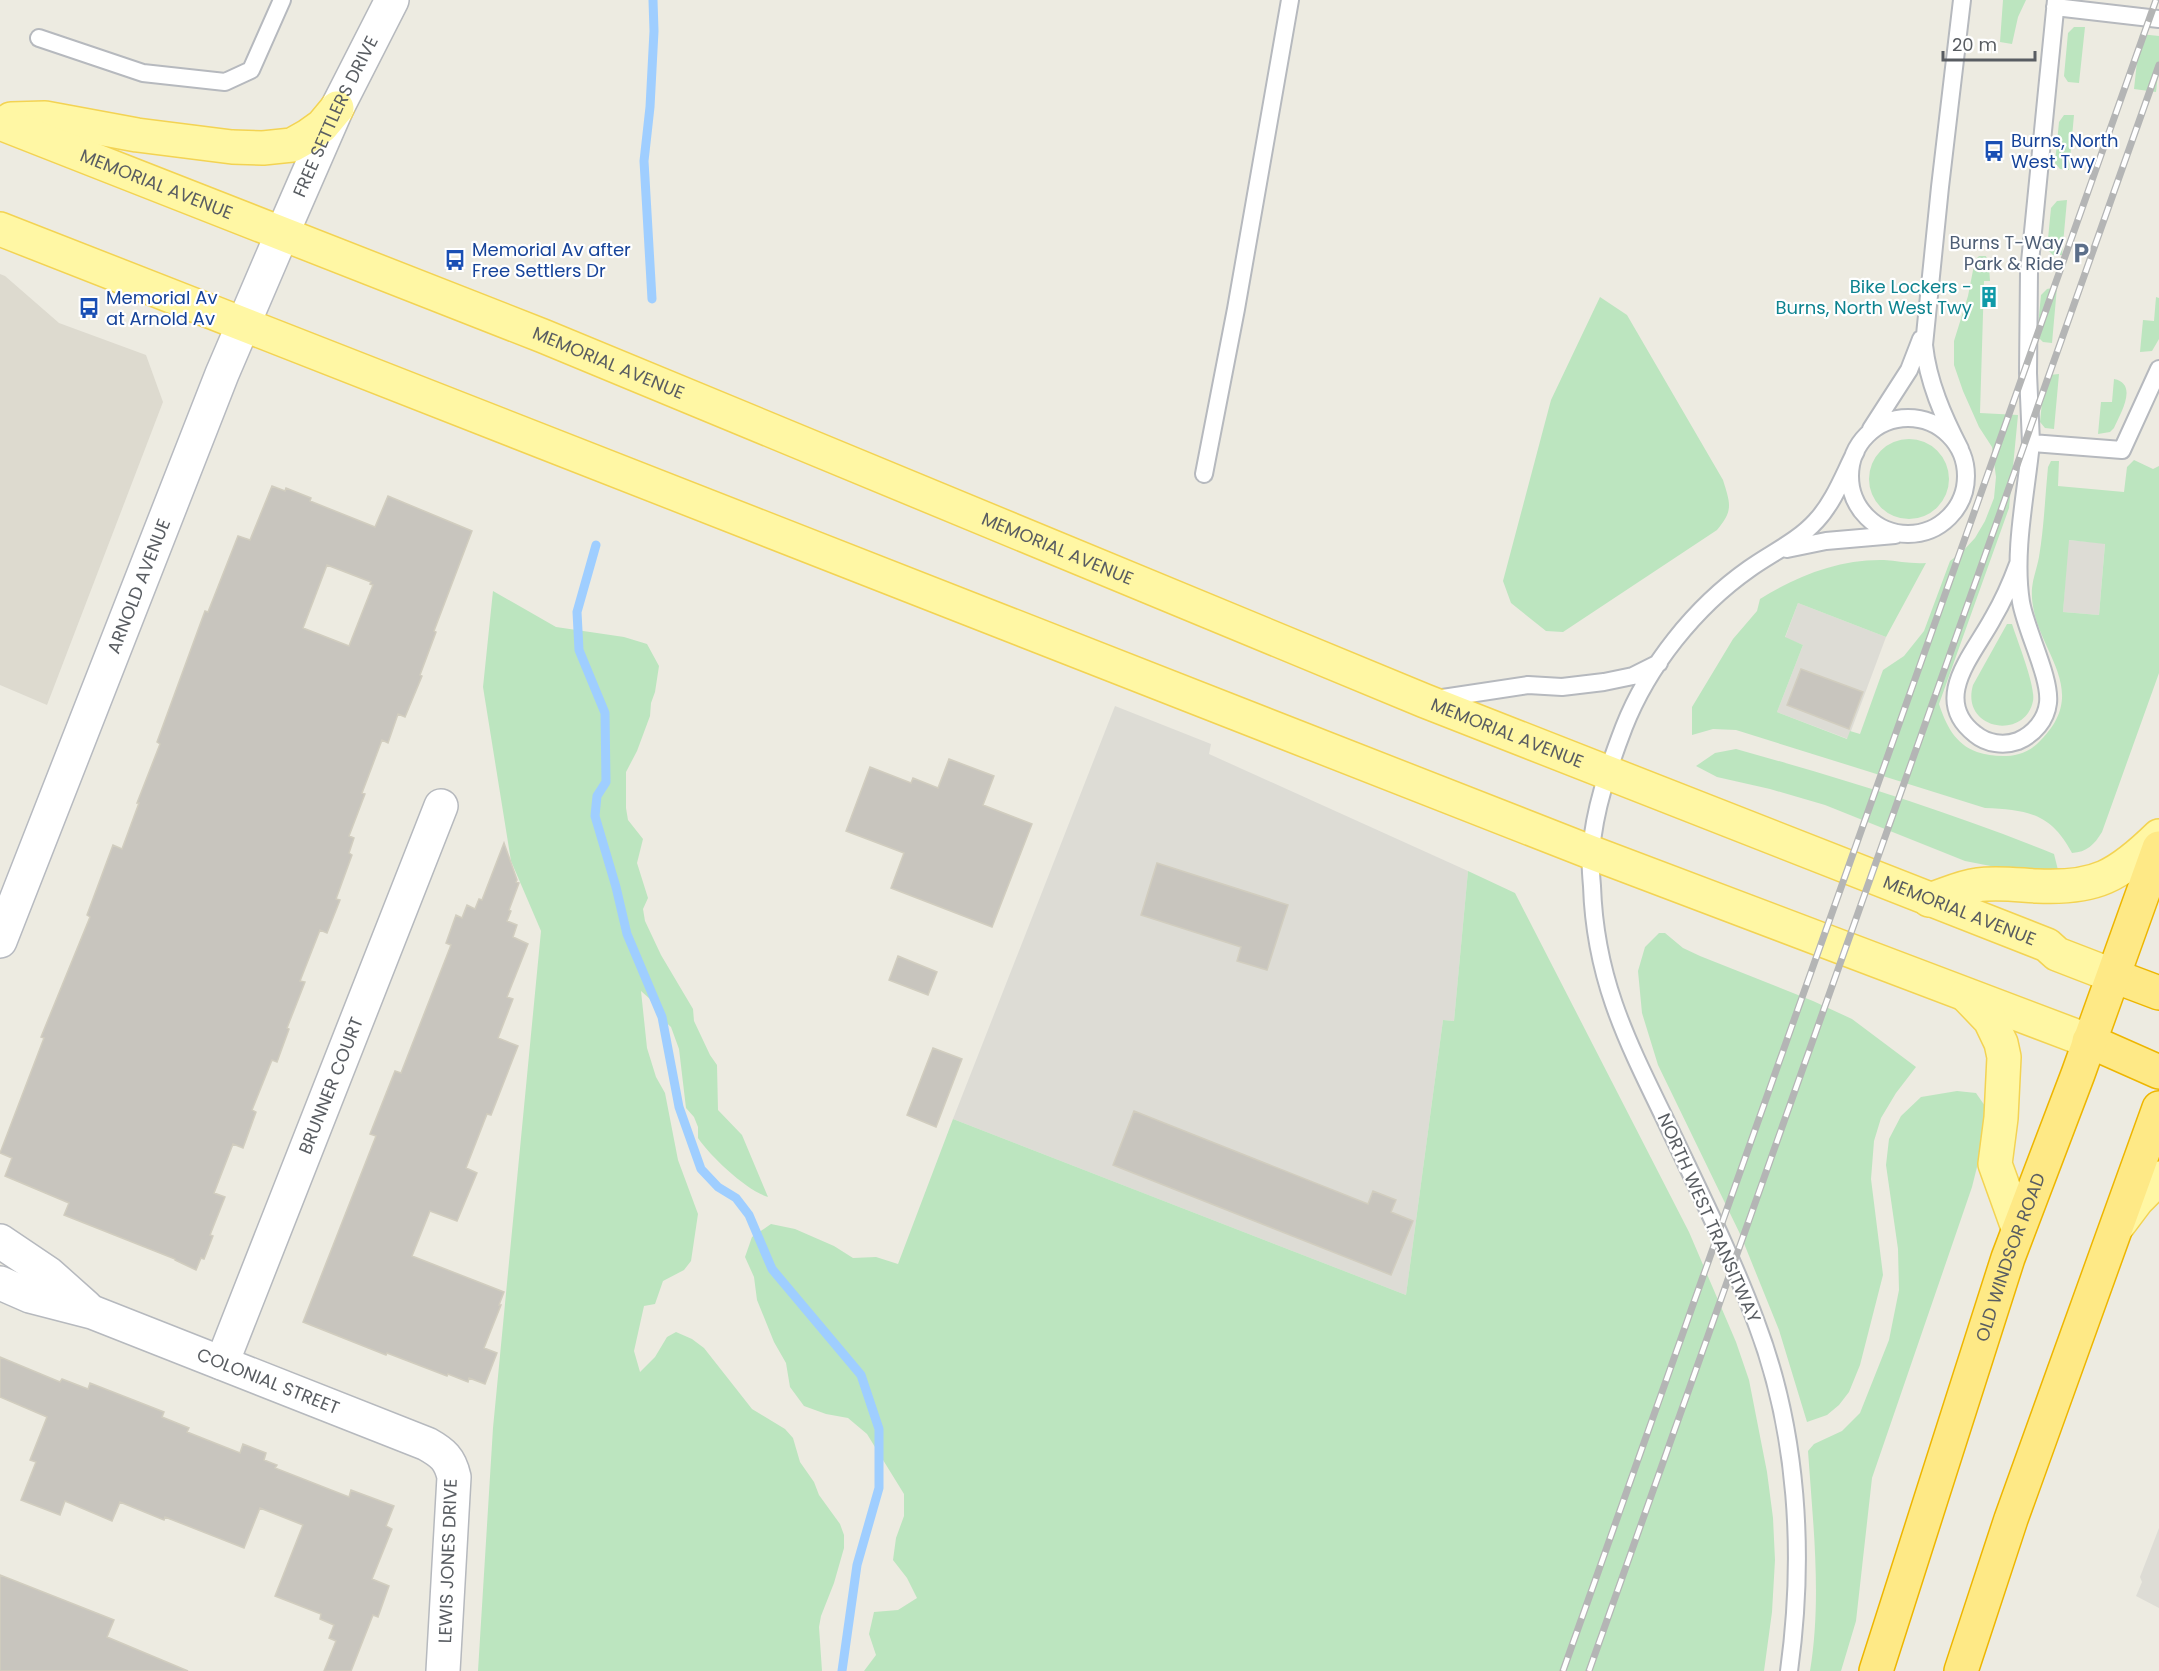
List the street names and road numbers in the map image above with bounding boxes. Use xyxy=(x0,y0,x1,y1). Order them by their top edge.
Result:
street label: FREE SETTLERS DRIVE xyxy=(287,31,384,201)
street label: MEMORIAL AVENUE xyxy=(77,143,237,225)
street label: MEMORIAL AVENUE xyxy=(529,320,688,405)
street label: MEMORIAL AVENUE xyxy=(978,506,1137,591)
street label: ARNOLD AVENUE xyxy=(101,515,176,657)
street label: MEMORIAL AVENUE xyxy=(1427,691,1587,774)
street label: MEMORIAL AVENUE xyxy=(1880,869,2040,951)
street label: BRUNNER COURT xyxy=(292,1013,369,1158)
street label: NORTH WEST TRANSITWAY xyxy=(1652,1109,1767,1327)
street label: OLD WINDSOR ROAD xyxy=(1969,1169,2051,1345)
street label: COLONIAL STREET xyxy=(193,1342,343,1420)
street label: LEWIS JONES DRIVE xyxy=(432,1478,463,1644)

